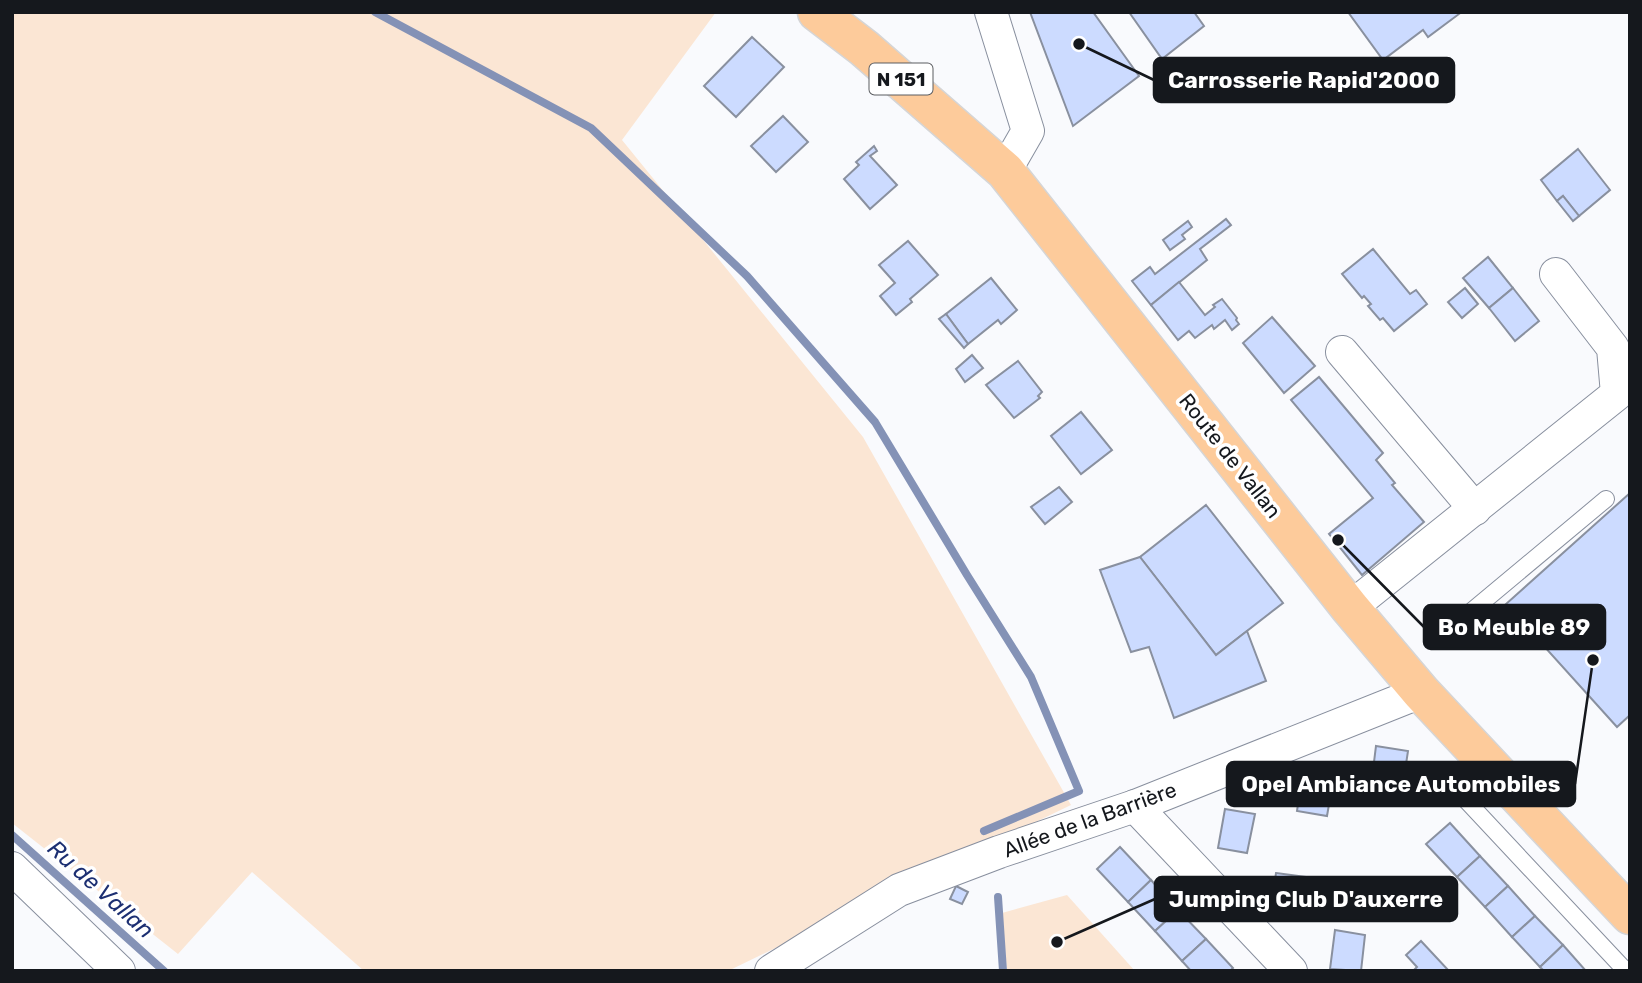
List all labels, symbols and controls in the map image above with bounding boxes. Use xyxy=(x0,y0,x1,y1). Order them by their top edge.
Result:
callout: Carrosserie Rapid'2000 xyxy=(1154,58,1454,102)
road number: N 151 xyxy=(870,64,932,94)
text: Carrosserie Rapid'2000 xyxy=(1168,66,1440,94)
street label: Route de Vallan xyxy=(1174,389,1287,523)
callout: Bo Meuble 89 xyxy=(1424,605,1605,649)
text: Bo Meuble 89 xyxy=(1438,613,1590,641)
callout: Opel Ambiance Automobiles xyxy=(1227,762,1575,806)
text: Opel Ambiance Automobiles xyxy=(1241,770,1561,798)
street label: Allée de la Barrière xyxy=(1000,777,1180,862)
water label: Ru de Vallan xyxy=(42,834,160,944)
callout: Jumping Club D'auxerre xyxy=(1155,877,1457,921)
text: Jumping Club D'auxerre xyxy=(1169,885,1443,913)

